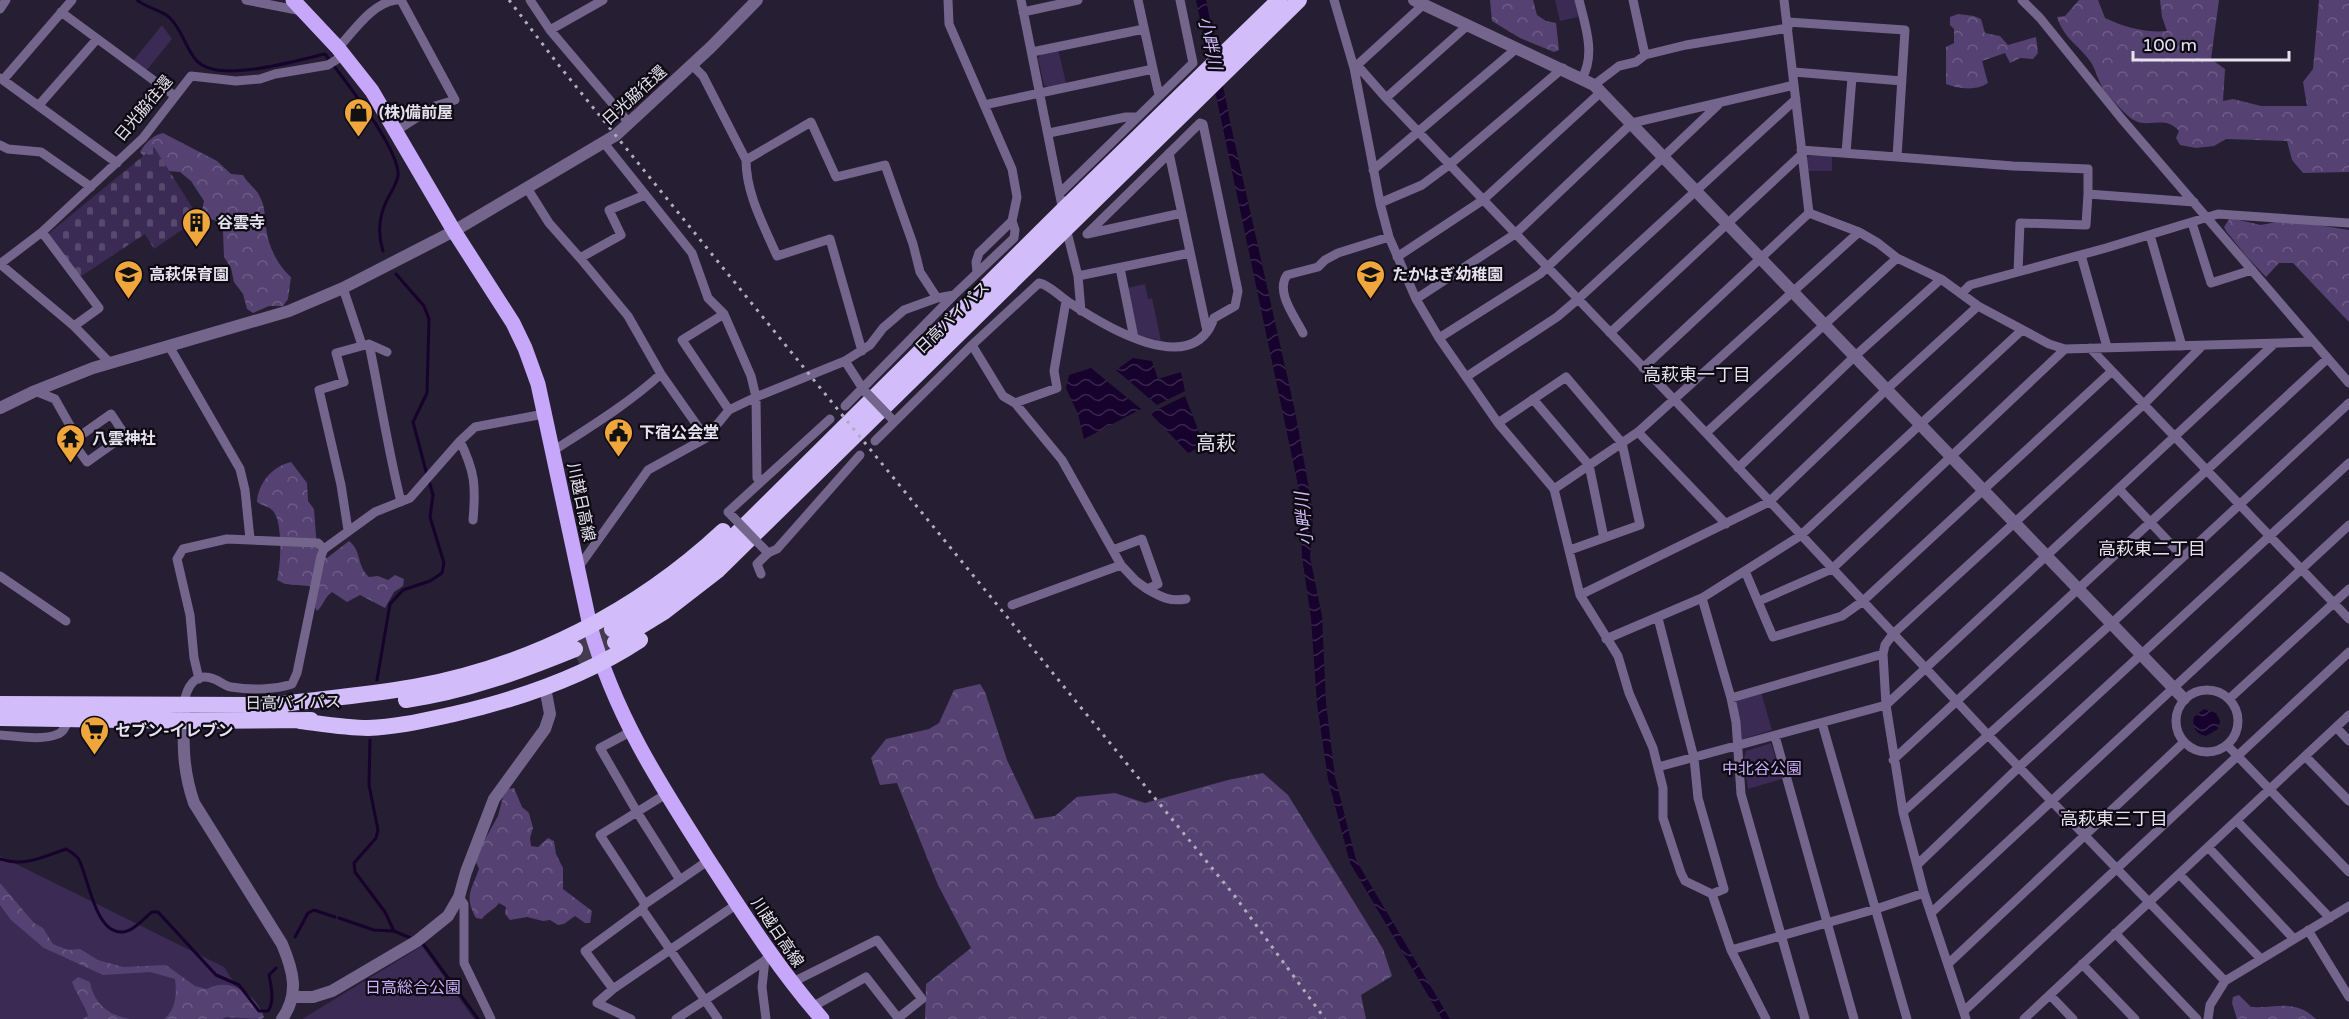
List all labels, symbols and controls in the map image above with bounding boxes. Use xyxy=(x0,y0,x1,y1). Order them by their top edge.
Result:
water label: 小畔川 xyxy=(1194,14,1227,74)
scale bar xyxy=(2133,24,2289,62)
text: 100 m xyxy=(2142,34,2197,56)
street label: 日光脇往還 xyxy=(598,62,671,130)
street label: 日光脇往還 xyxy=(110,72,177,146)
shop icon: (株)備前屋 xyxy=(342,96,374,138)
place label: (株)備前屋 xyxy=(379,103,453,123)
building icon: 谷雲寺 xyxy=(180,206,212,248)
place label: 谷雲寺 xyxy=(217,213,265,233)
school or university icon: 高萩保育園 xyxy=(112,258,144,300)
school or university icon: たかはぎ幼稚園 xyxy=(1355,258,1387,300)
place label: 高萩保育園 xyxy=(149,265,229,285)
place label: たかはぎ幼稚園 xyxy=(1392,265,1503,285)
street label: 日高バイパス xyxy=(911,277,994,358)
district label: 高萩東一丁目 xyxy=(1643,364,1751,386)
public building icon: 下宿公会堂 xyxy=(602,416,634,458)
temple icon: 八雲神社 xyxy=(55,422,87,464)
place label: 下宿公会堂 xyxy=(639,423,719,443)
place label: 八雲神社 xyxy=(92,429,156,449)
district label: 高萩 xyxy=(1196,432,1236,456)
street label: 川越日高線 xyxy=(563,461,599,543)
water label: 小畔川 xyxy=(1291,489,1317,547)
district label: 高萩東二丁目 xyxy=(2098,538,2206,560)
street label: 日高バイパス xyxy=(245,692,341,714)
supermarket icon: セブン-イレブン xyxy=(78,714,110,756)
place label: セブン-イレブン xyxy=(115,721,234,741)
park label: 中北谷公園 xyxy=(1722,759,1802,779)
district label: 高萩東三丁目 xyxy=(2060,808,2168,830)
street label: 川越日高線 xyxy=(747,894,808,971)
park label: 日高総合公園 xyxy=(365,978,461,998)

